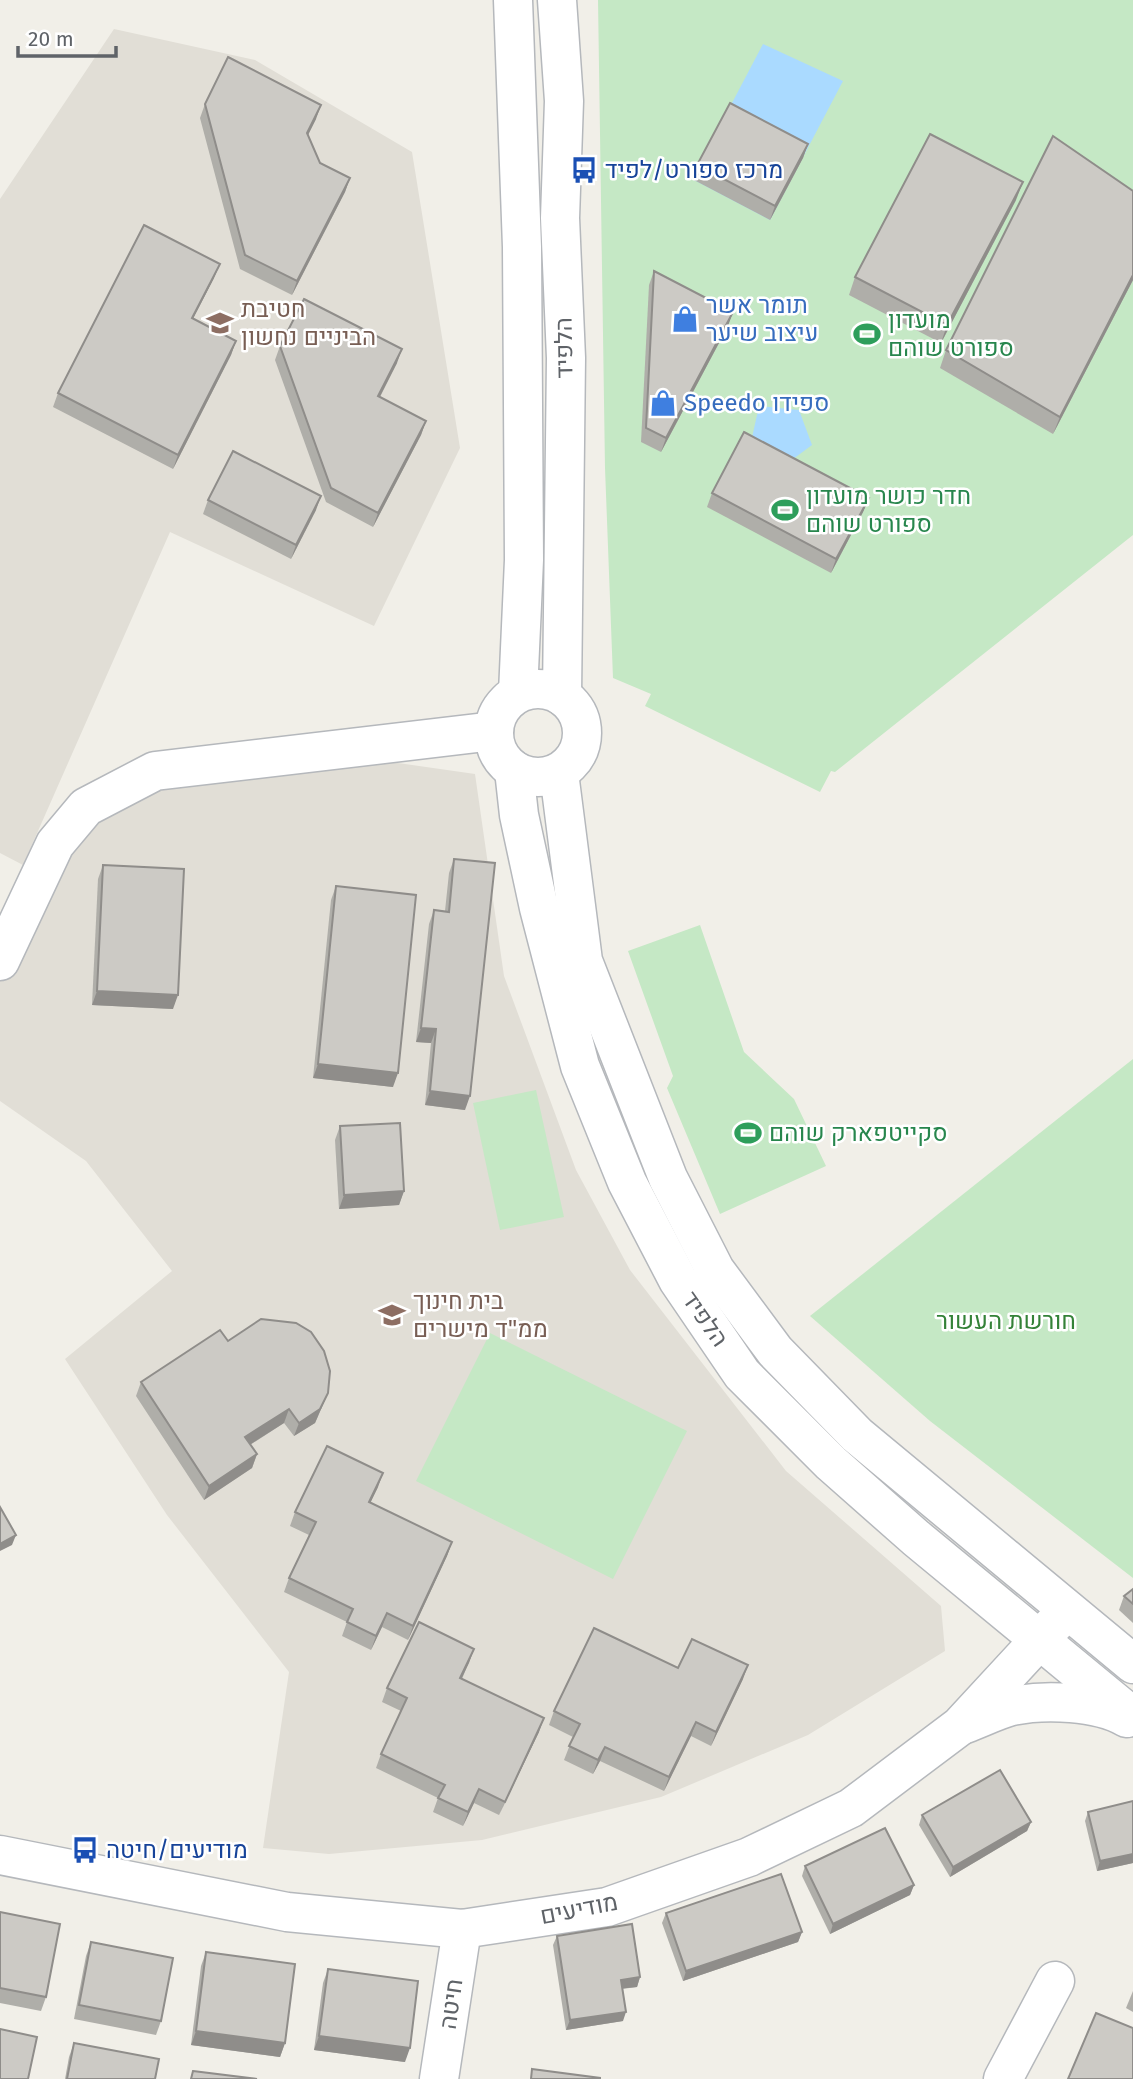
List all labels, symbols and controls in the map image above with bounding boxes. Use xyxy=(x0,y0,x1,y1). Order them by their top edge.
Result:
scale bar xyxy=(18,14,116,58)
text: 20 m xyxy=(28,26,74,52)
bus stop icon: מרכז ספורט/לפיד xyxy=(569,155,599,185)
place label: מרכז ספורט/לפיד xyxy=(605,156,783,184)
place label: תומר אשר עיצוב שיער xyxy=(706,291,818,347)
place label: חטיבת הביניים נחשון xyxy=(241,295,376,351)
shop icon: תומר אשר עיצוב שיער xyxy=(670,304,700,334)
place label: מועדון ספורט שוהם xyxy=(888,306,1014,362)
school or university icon: חטיבת הביניים נחשון xyxy=(205,308,235,338)
street label: הלפיד xyxy=(549,317,579,379)
sports icon: מועדון ספורט שוהם xyxy=(852,319,882,349)
shop icon: Speedo ספידו xyxy=(648,388,678,418)
place label: Speedo ספידו xyxy=(684,389,829,417)
place label: חדר כושר מועדון ספורט שוהם xyxy=(806,482,971,538)
sports icon: חדר כושר מועדון ספורט שוהם xyxy=(770,495,800,525)
sports icon: סקייטפארק שוהם xyxy=(733,1118,763,1148)
place label: סקייטפארק שוהם xyxy=(769,1119,948,1147)
street label: הלפיד xyxy=(676,1286,734,1352)
place label: בית חינוך ממ"ד מישרים xyxy=(413,1287,548,1343)
school or university icon: בית חינוך ממ"ד מישרים xyxy=(377,1300,407,1330)
park label: חורשת העשור xyxy=(936,1307,1076,1335)
bus stop icon: מודיעים/חיטה xyxy=(70,1835,100,1865)
place label: מודיעים/חיטה xyxy=(106,1836,248,1864)
street label: מודיעים xyxy=(538,1888,620,1930)
street label: חיטה xyxy=(434,1977,468,2031)

